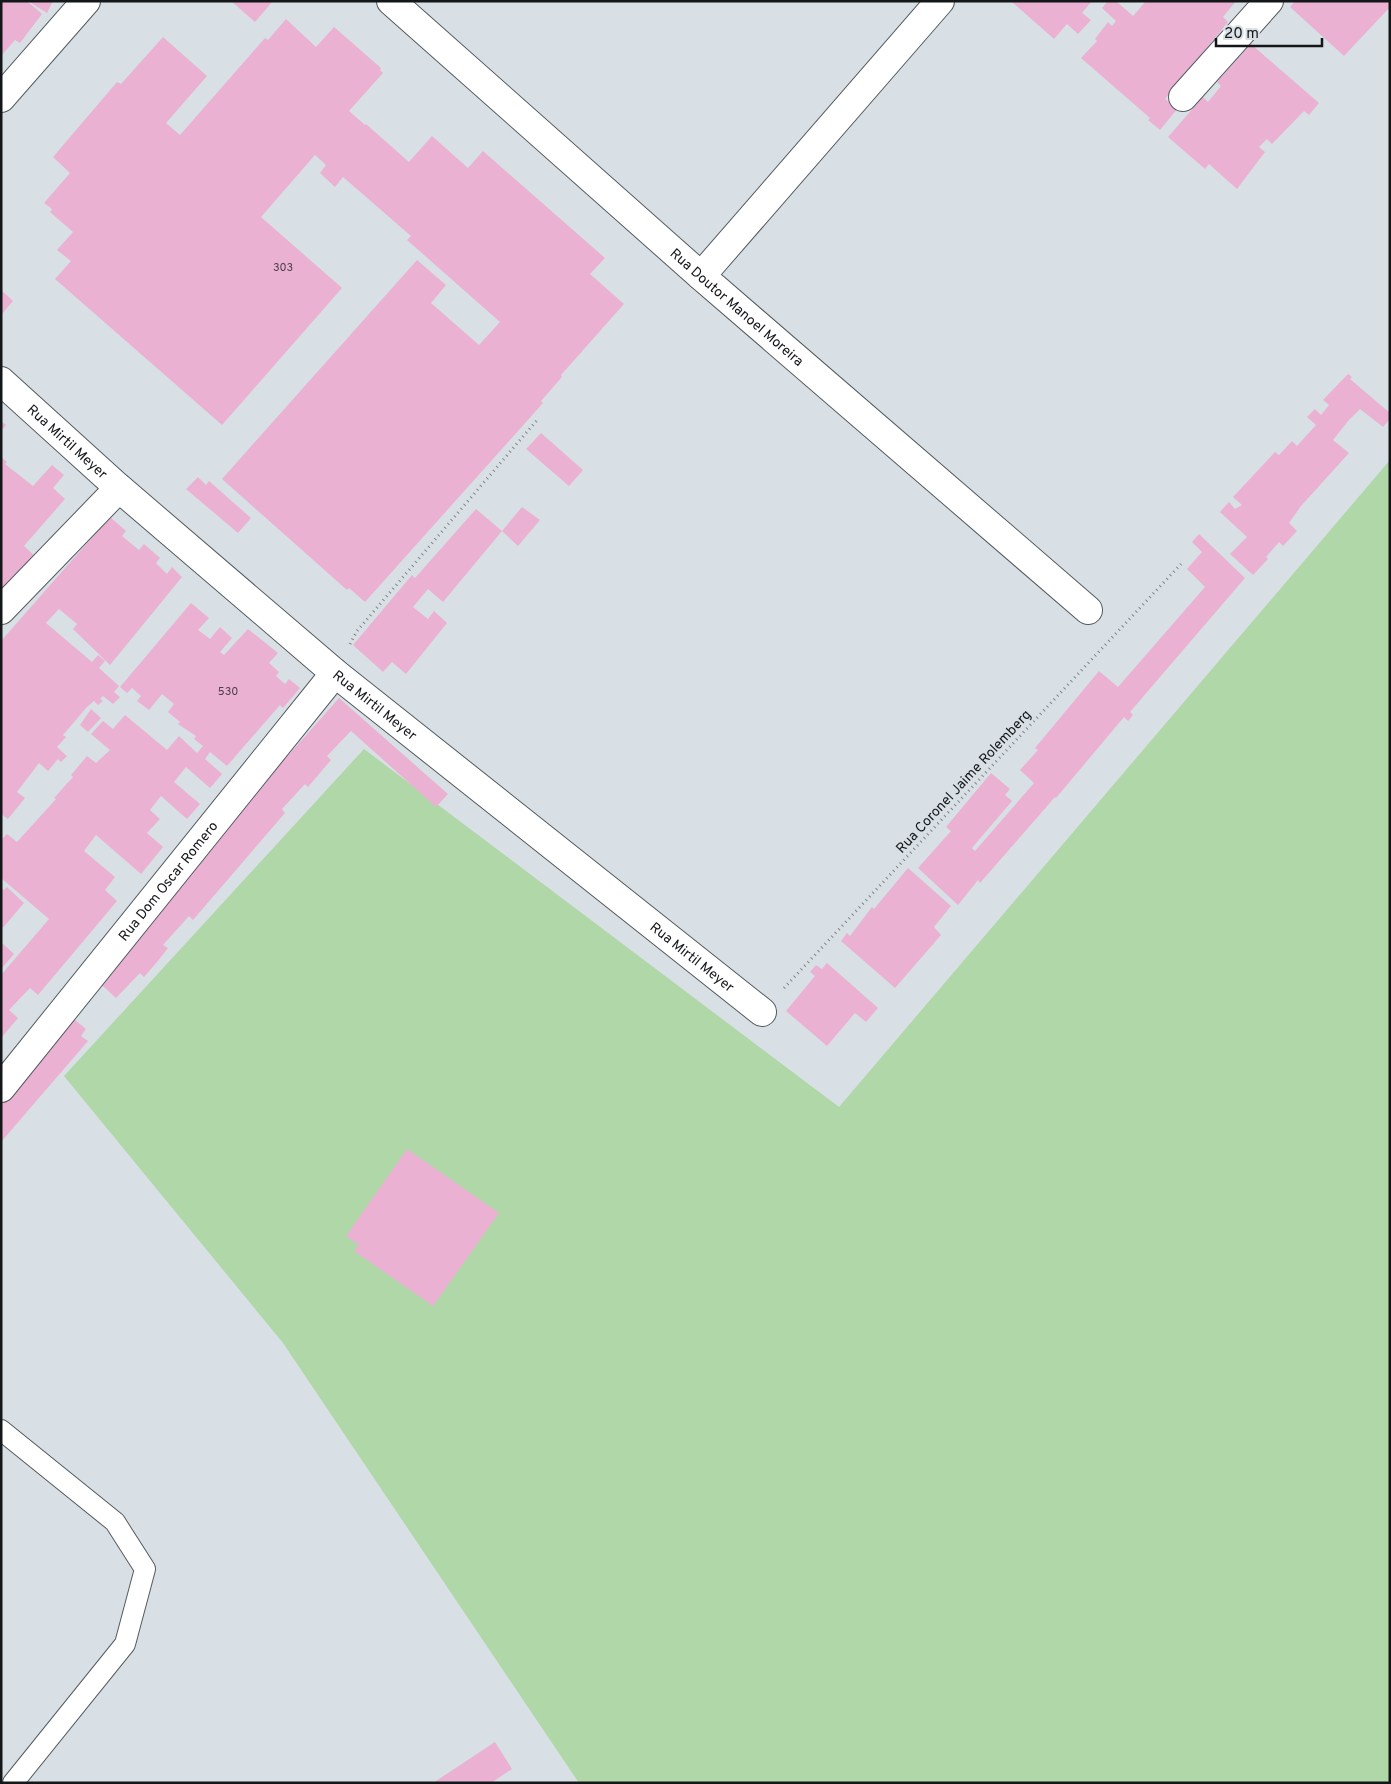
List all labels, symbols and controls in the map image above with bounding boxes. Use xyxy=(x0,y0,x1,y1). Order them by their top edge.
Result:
scale bar xyxy=(1216,15,1322,47)
text: 20 m xyxy=(1224,25,1259,44)
street label: Rua Doutor Manoel Moreira xyxy=(666,245,806,371)
house number: 303 xyxy=(273,261,293,275)
street label: Rua Mirtil Meyer xyxy=(23,402,111,484)
street label: Rua Mirtil Meyer xyxy=(329,667,420,745)
house number: 530 xyxy=(218,685,238,699)
street label: Rua Coronel Jaime Rolemberg xyxy=(893,707,1035,857)
street label: Rua Dom Oscar Romero xyxy=(116,818,222,945)
street label: Rua Mirtil Meyer xyxy=(646,919,737,997)

